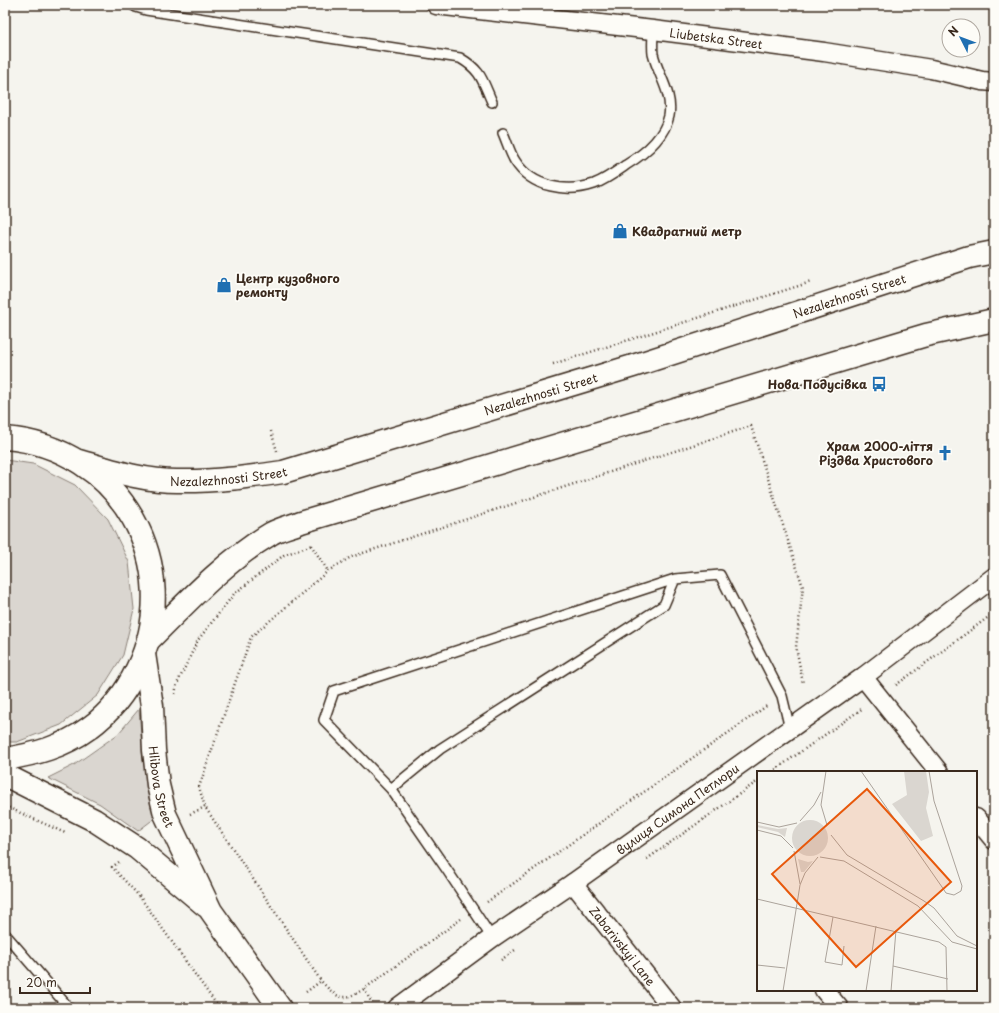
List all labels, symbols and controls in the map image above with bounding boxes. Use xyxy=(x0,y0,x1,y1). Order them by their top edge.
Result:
north arrow xyxy=(941,18,981,58)
text: N xyxy=(944,22,963,40)
street label: Liubetska Street xyxy=(669,23,764,53)
shop icon: Квадратний метр xyxy=(611,222,629,240)
place label: Квадратний метр xyxy=(632,222,742,240)
place label: Центр кузовного ремонту xyxy=(236,269,340,301)
street label: Nezalezhnosti Street xyxy=(791,269,908,323)
shop icon: Центр кузовного ремонту xyxy=(215,276,233,294)
street label: Nezalezhnosti Street xyxy=(482,368,600,420)
place label: Нова Подусівка xyxy=(768,375,867,393)
bus stop icon: Нова Подусівка xyxy=(870,375,888,393)
place label: Храм 2000-ліття Різдва Христового xyxy=(819,437,933,469)
church icon: Храм 2000-ліття Різдва Христового xyxy=(936,444,954,462)
street label: Nezalezhnosti Street xyxy=(170,462,290,490)
street label: Hlibova Street xyxy=(145,745,179,830)
street label: вулиця Симона Петлюри xyxy=(612,759,743,859)
inset map xyxy=(757,771,977,991)
street label: Zabarivskyi Lane xyxy=(585,902,660,990)
scale bar xyxy=(20,969,90,995)
text: 20 m xyxy=(26,973,57,991)

